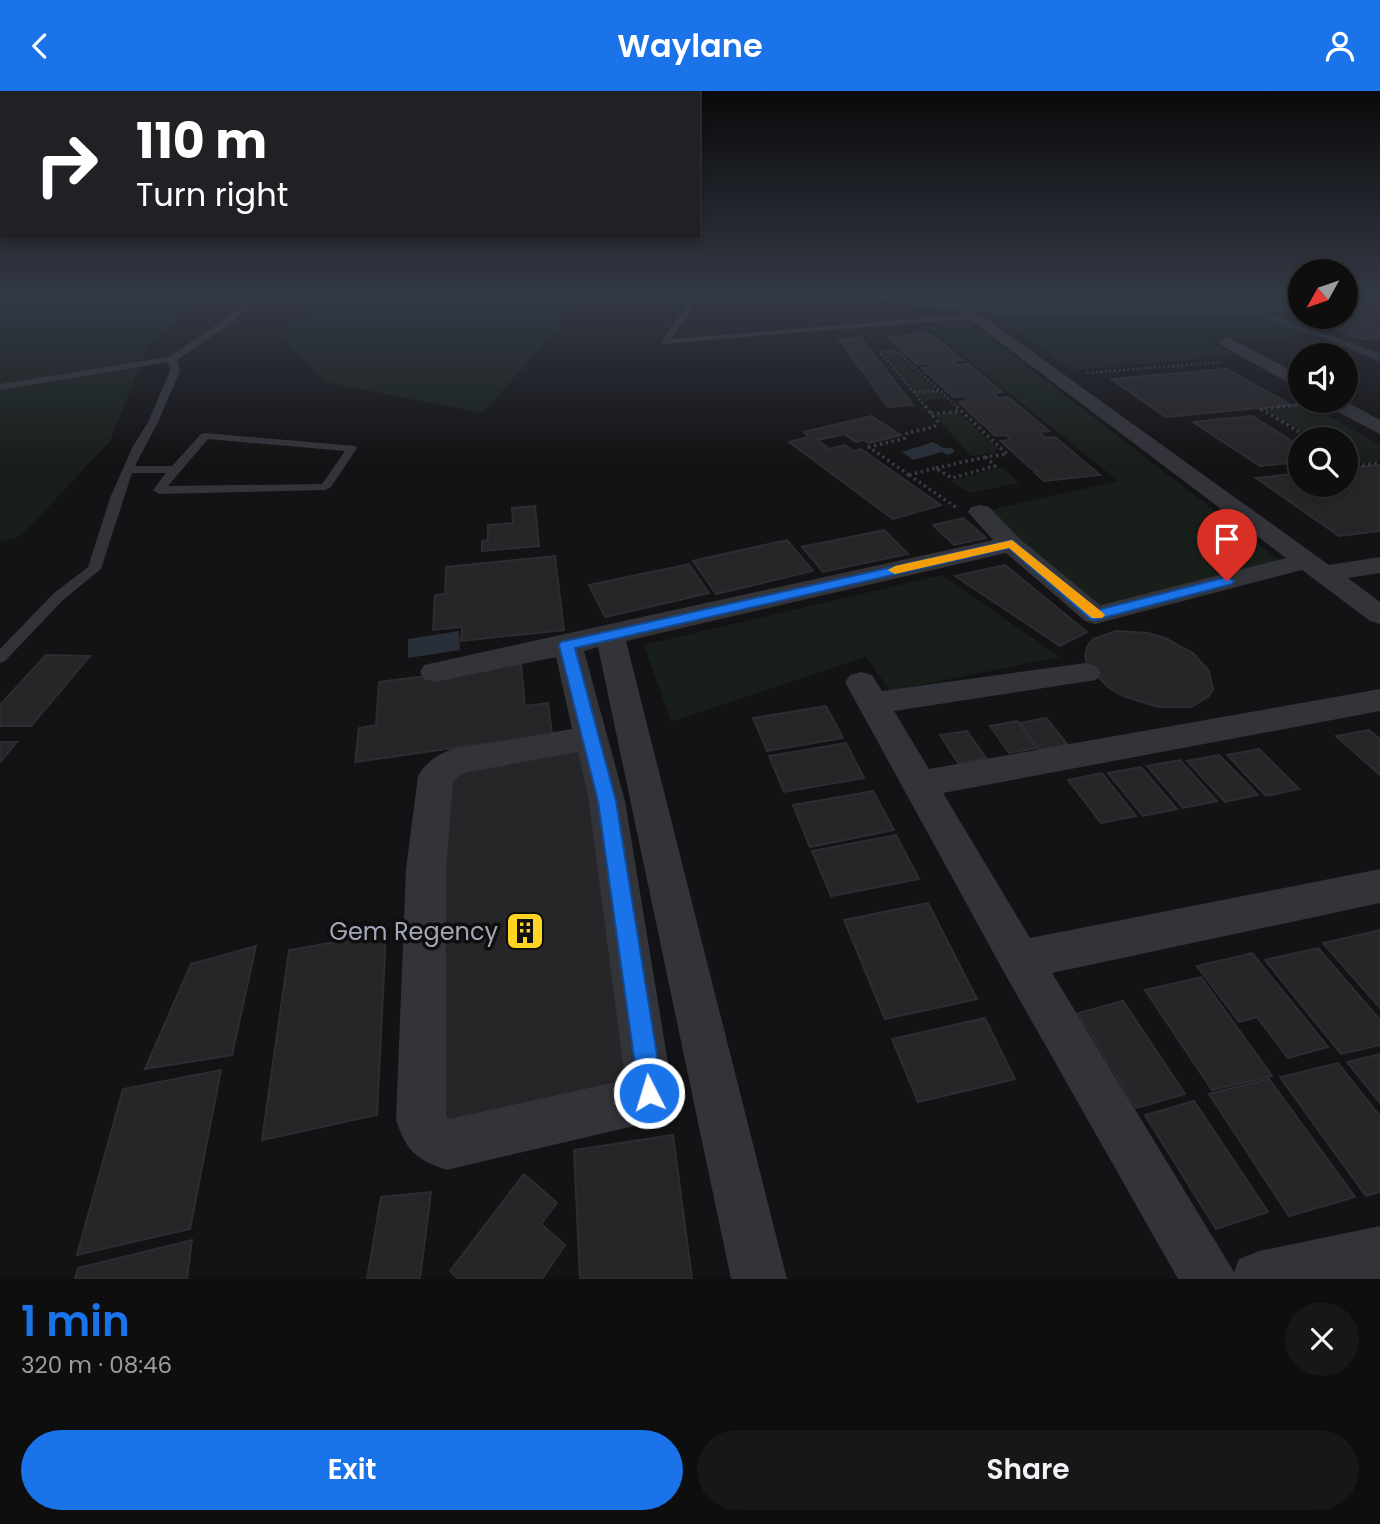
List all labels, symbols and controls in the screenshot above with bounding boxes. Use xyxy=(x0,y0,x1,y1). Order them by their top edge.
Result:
text: Waylane xyxy=(617,23,763,68)
icon: back xyxy=(21,27,59,65)
icon: person xyxy=(1321,27,1359,65)
text: 110 m xyxy=(136,107,267,175)
icon: right xyxy=(21,119,112,210)
text: Turn right xyxy=(136,172,288,217)
north arrow xyxy=(1288,259,1358,329)
map controls xyxy=(1288,259,1358,497)
button: sound xyxy=(1288,343,1358,413)
button: search xyxy=(1288,427,1358,497)
pin xyxy=(1197,509,1257,581)
icon: arrive xyxy=(1208,520,1246,558)
building icon: Gem Regency xyxy=(504,910,546,952)
place label: Gem Regency xyxy=(329,915,498,948)
position arrow xyxy=(612,1056,686,1130)
text: 1 min xyxy=(21,1292,130,1351)
button: close xyxy=(1285,1302,1359,1376)
text: 320 m · 08:46 xyxy=(21,1349,172,1381)
button: Exit xyxy=(21,1430,683,1510)
button: Share xyxy=(697,1430,1359,1510)

